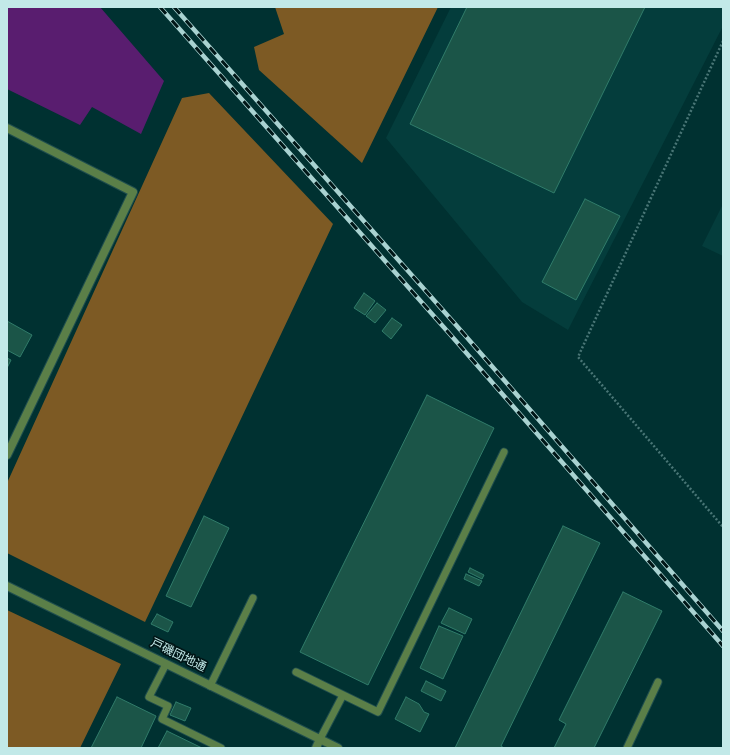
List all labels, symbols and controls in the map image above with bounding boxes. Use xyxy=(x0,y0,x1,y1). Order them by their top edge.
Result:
street label: 戸磯団地通 xyxy=(148,636,208,676)

